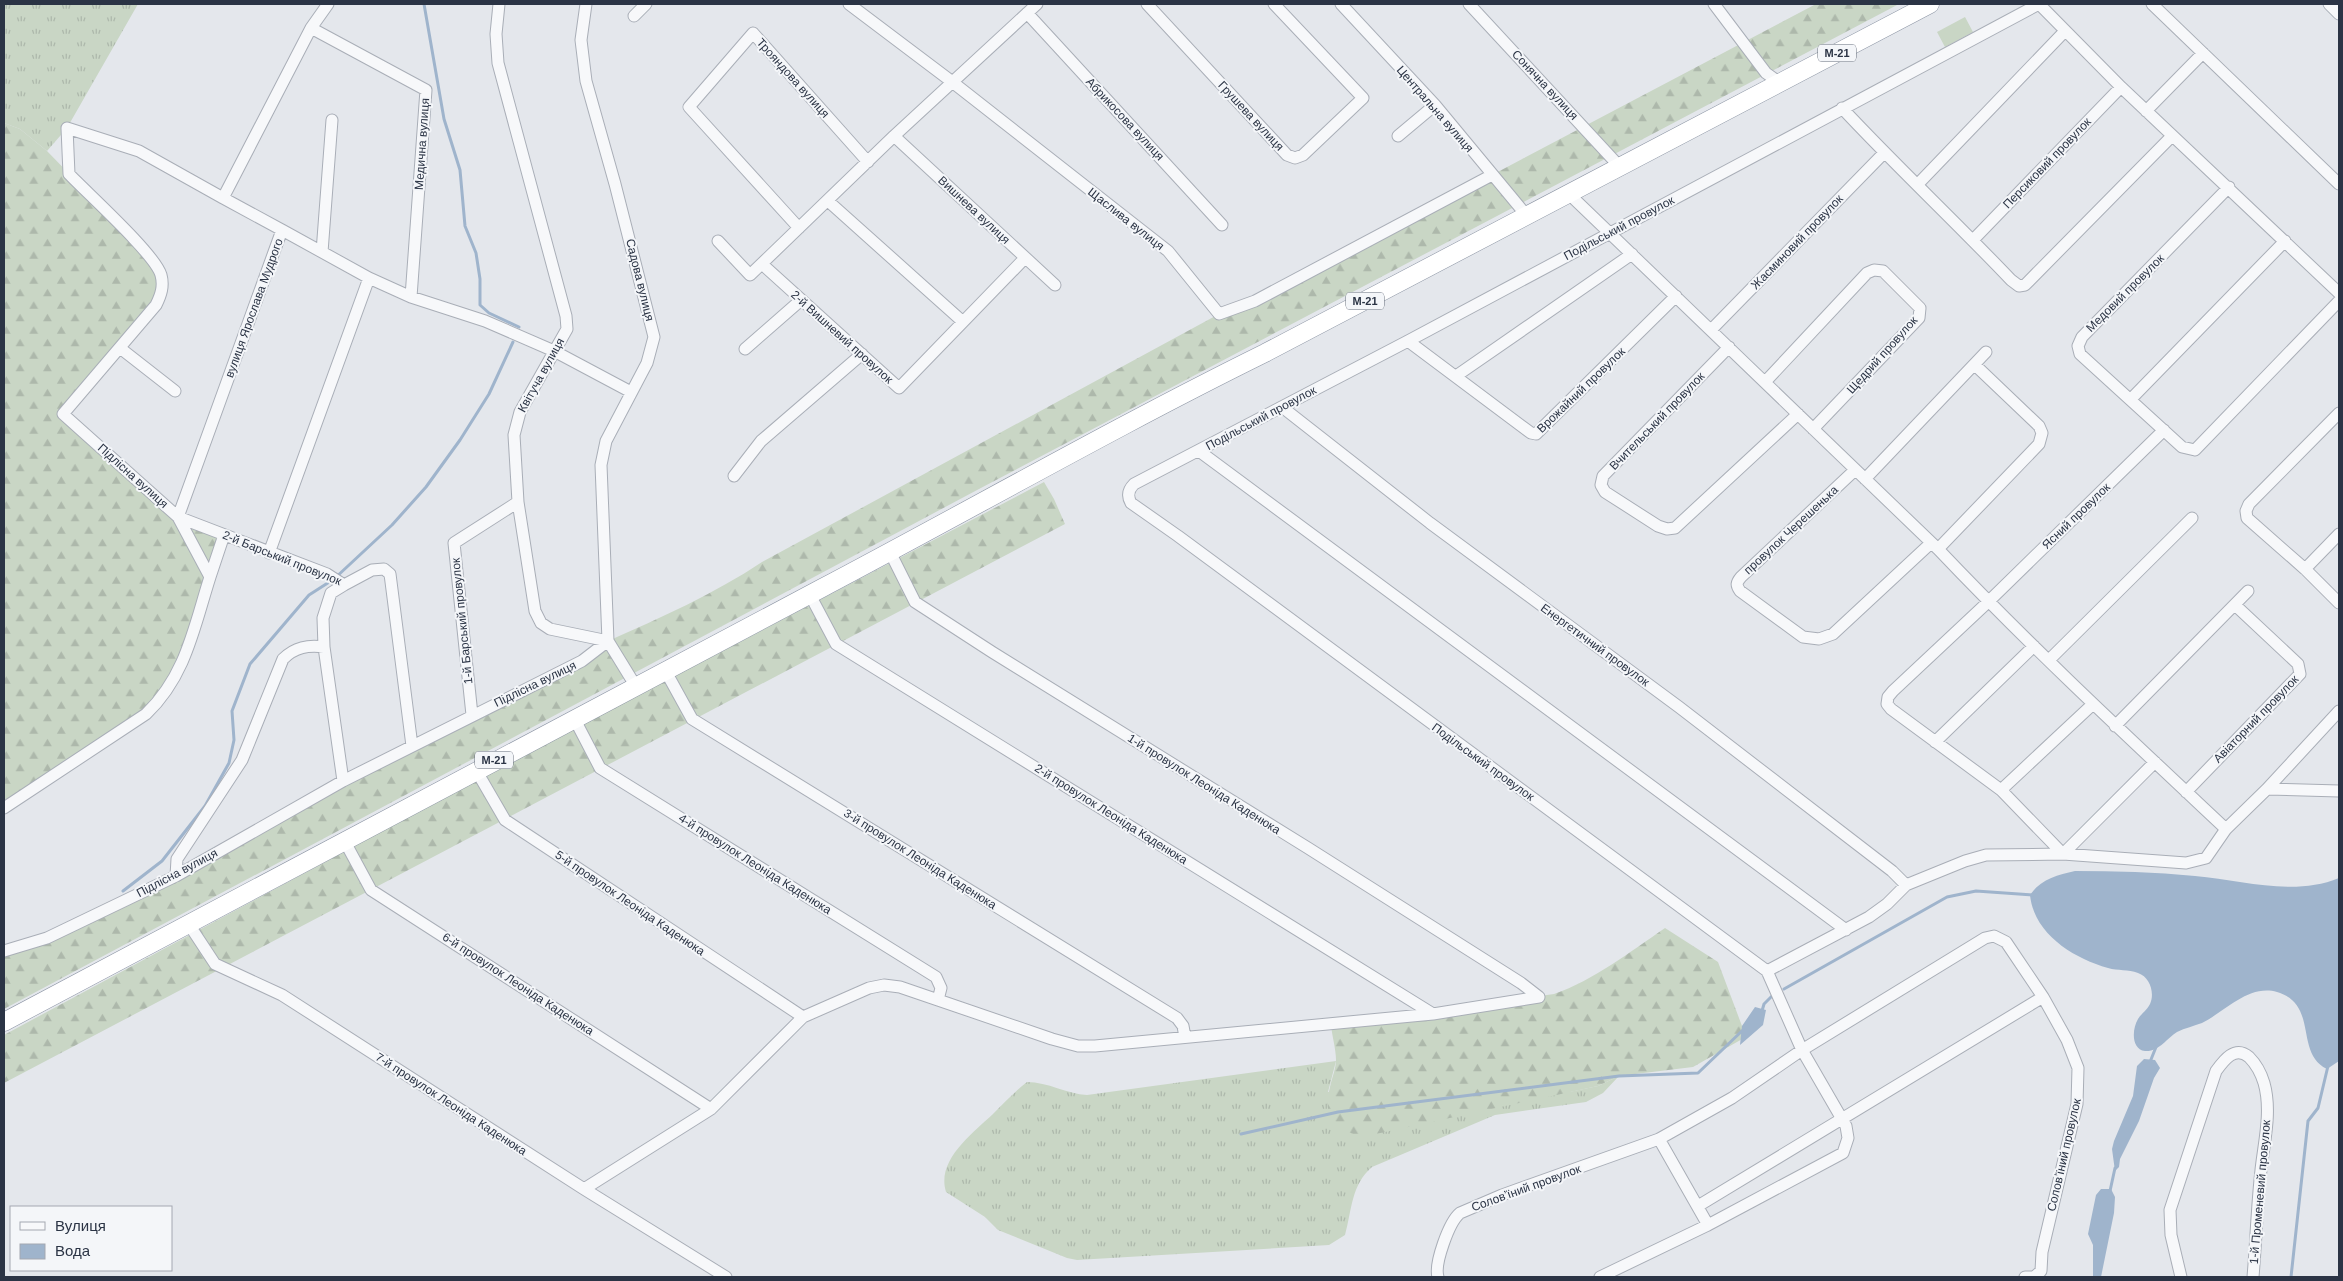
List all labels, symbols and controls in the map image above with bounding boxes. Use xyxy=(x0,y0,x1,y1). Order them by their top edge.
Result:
street label: Трояндова вулиця xyxy=(754,35,832,121)
road number: М-21 xyxy=(1818,44,1856,62)
street label: Сонячна вулиця xyxy=(1509,47,1581,123)
street label: Центральна вулиця xyxy=(1394,63,1476,155)
street label: Абрикосова вулиця xyxy=(1083,75,1167,163)
street label: Грушева вулиця xyxy=(1215,78,1287,154)
street label: Медична вулиця xyxy=(412,98,432,190)
street label: Персиковий провулок xyxy=(2000,114,2094,211)
street label: Вишнева вулиця xyxy=(935,173,1013,247)
street label: Щаслива вулиця xyxy=(1085,185,1167,253)
street label: Жасминовий провулок xyxy=(1748,191,1846,292)
street label: Подільський провулок xyxy=(1561,193,1677,263)
street label: вулиця Ярослава Мудрого xyxy=(222,236,286,379)
street label: Садова вулиця xyxy=(623,237,657,323)
street label: Медовий провулок xyxy=(2083,251,2167,335)
street label: 2-й Вишневий провулок xyxy=(788,288,896,387)
road number: М-21 xyxy=(1346,292,1384,310)
street label: Щедрий провулок xyxy=(1844,313,1921,396)
street label: Квітуча вулиця xyxy=(515,335,567,415)
street label: Врожайний провулок xyxy=(1534,344,1628,436)
street label: Вчительський провулок xyxy=(1607,369,1708,473)
street label: Подільський провулок xyxy=(1203,383,1319,453)
street label: Підлісна вулиця xyxy=(95,441,171,511)
street label: Ясний провулок xyxy=(2039,480,2113,552)
street label: провулок Черешенька xyxy=(1741,483,1841,577)
street label: 2-й Барський провулок xyxy=(221,528,344,589)
street label: 1-й Барський провулок xyxy=(448,556,476,685)
street label: Енергетичний провулок xyxy=(1538,601,1653,690)
street label: Підлісна вулиця xyxy=(492,658,578,710)
street label: Авіаторний провулок xyxy=(2211,672,2302,766)
street label: Подільський провулок xyxy=(1429,720,1537,804)
street label: 1-й провулок Леоніда Каденюка xyxy=(1125,731,1283,837)
road number: М-21 xyxy=(475,752,513,768)
street label: 2-й провулок Леоніда Каденюка xyxy=(1032,761,1190,867)
street label: 3-й провулок Леоніда Каденюка xyxy=(841,806,999,912)
street label: 4-й провулок Леоніда Каденюка xyxy=(676,811,834,917)
street label: Підлісна вулиця xyxy=(134,846,220,900)
street label: 5-й провулок Леоніда Каденюка xyxy=(553,848,708,959)
street label: 6-й провулок Леоніда Каденюка xyxy=(440,930,597,1038)
street label: 7-й провулок Леоніда Каденюка xyxy=(373,1050,530,1158)
street label: Соловʼїний провулок xyxy=(2044,1096,2084,1213)
street label: 1-й Променевий провулок xyxy=(2247,1119,2273,1265)
street label: Соловʼїний провулок xyxy=(1469,1161,1583,1214)
legend xyxy=(10,1206,172,1271)
text: Вулиця xyxy=(55,1217,106,1234)
text: Вода xyxy=(55,1242,91,1259)

